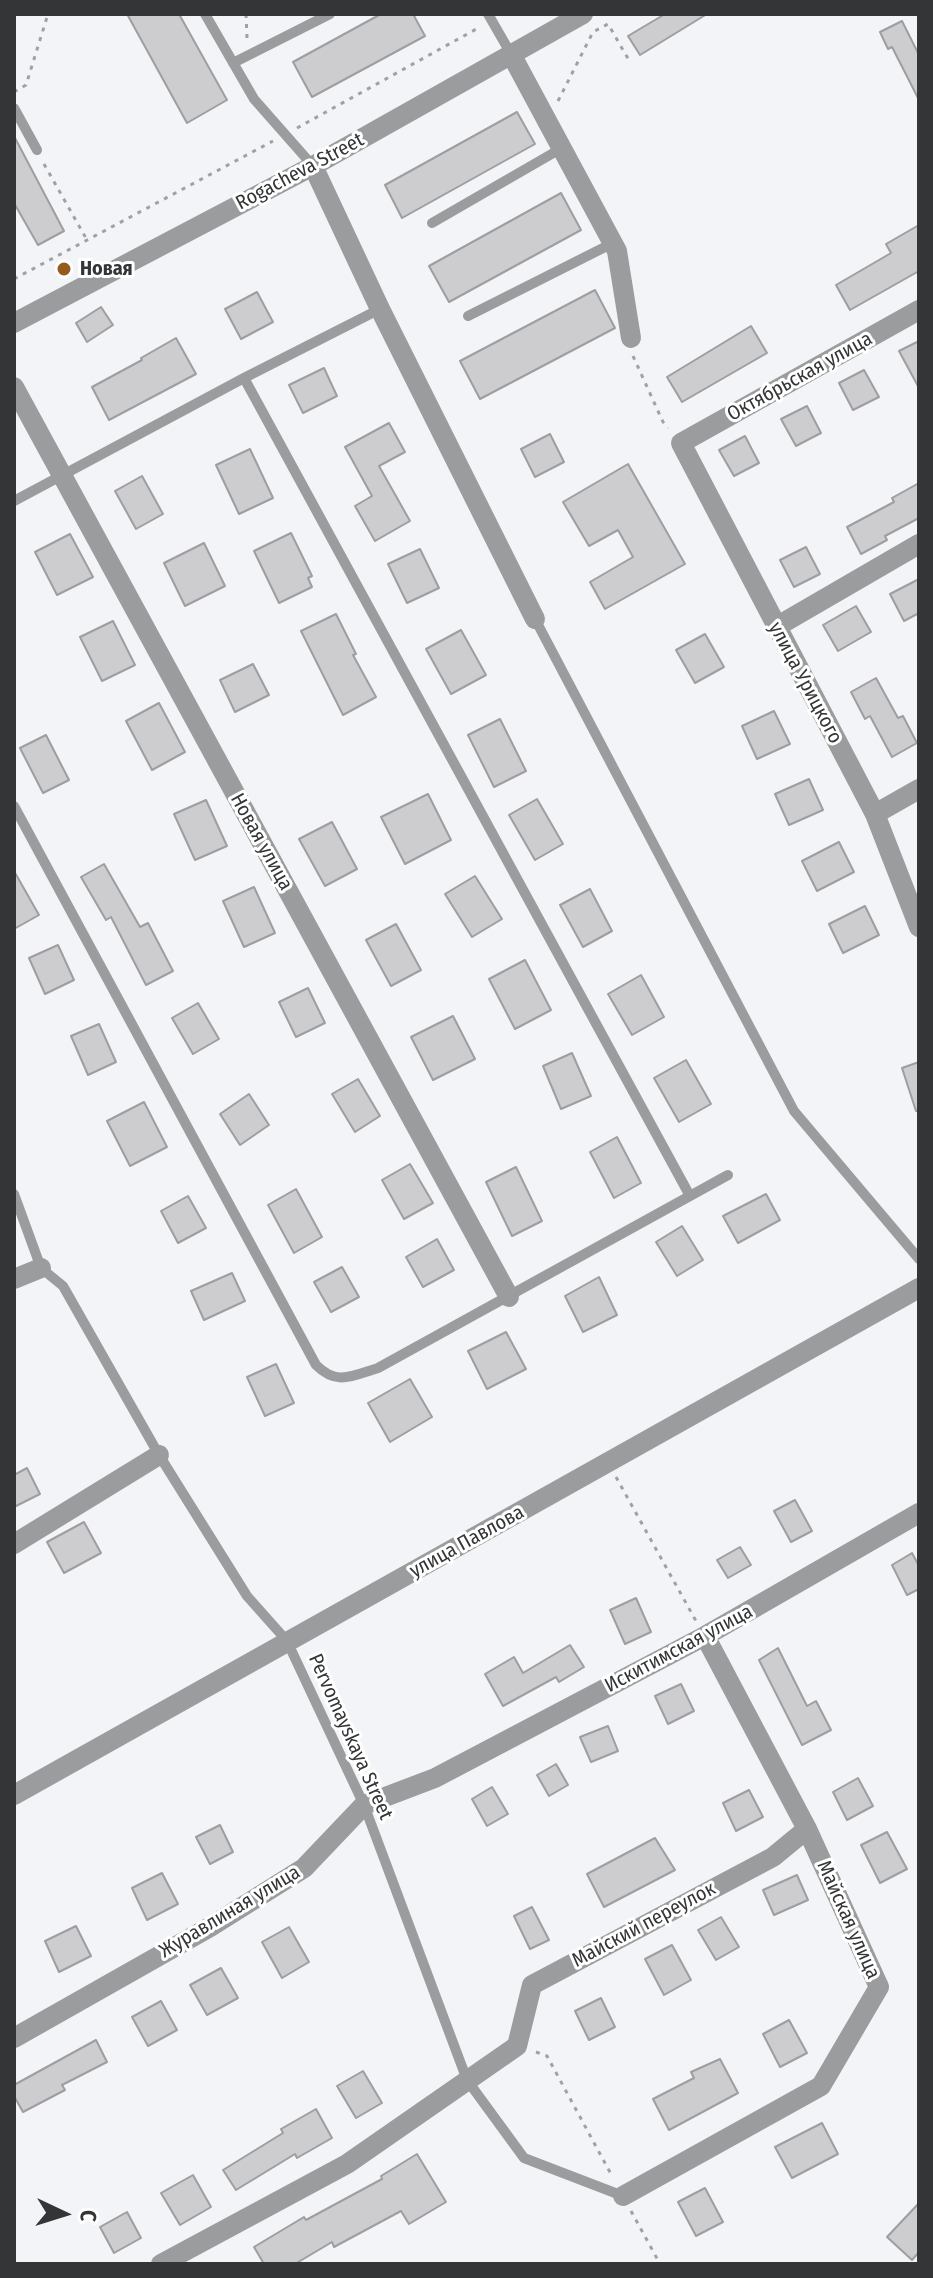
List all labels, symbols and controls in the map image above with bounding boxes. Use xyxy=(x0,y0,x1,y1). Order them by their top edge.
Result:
street label: Rogacheva Street xyxy=(232,128,368,216)
place label: Новая xyxy=(80,257,133,281)
marker: Новая xyxy=(55,260,73,278)
street label: Октябрьская улица xyxy=(723,327,877,427)
street label: улица Урицкого xyxy=(763,618,847,748)
street label: Новая улица xyxy=(225,789,297,895)
street label: улица Павлова xyxy=(406,1501,528,1583)
street label: Искитимская улица xyxy=(601,1600,757,1698)
street label: Pervomayskaya Street xyxy=(303,1650,397,1824)
street label: Майская улица xyxy=(811,1857,885,1983)
street label: Журавлиная улица xyxy=(155,1861,305,1963)
street label: Майский переулок xyxy=(568,1877,720,1973)
north arrow xyxy=(24,2174,104,2254)
text: С xyxy=(75,2209,102,2222)

